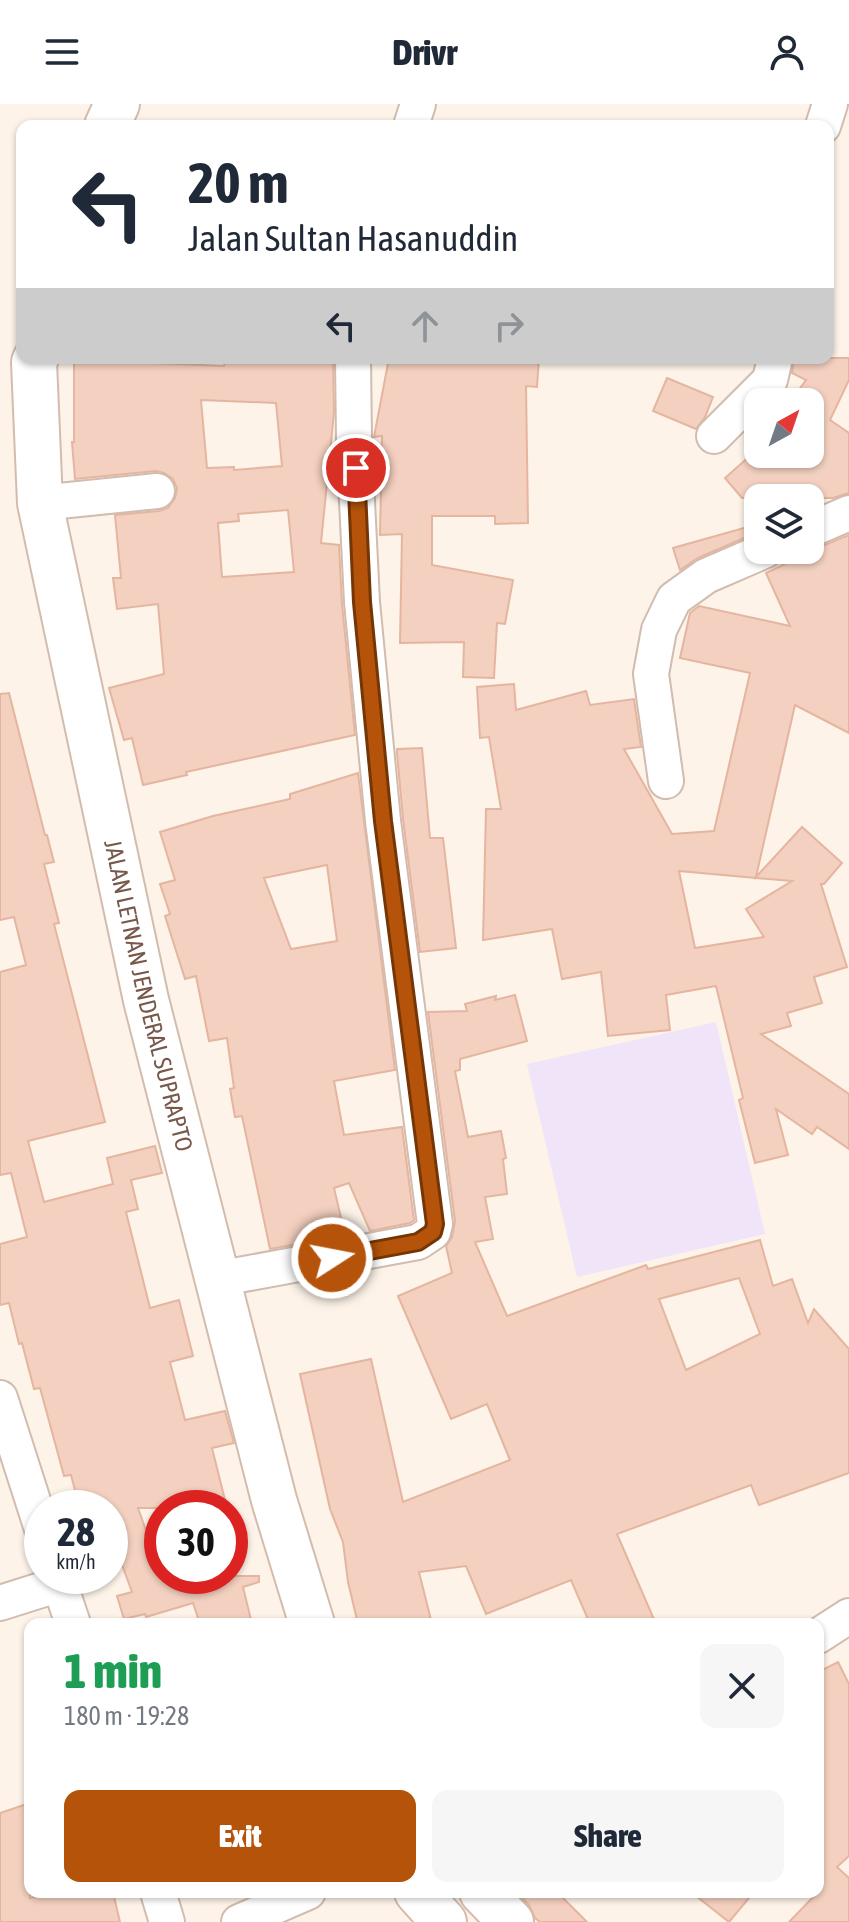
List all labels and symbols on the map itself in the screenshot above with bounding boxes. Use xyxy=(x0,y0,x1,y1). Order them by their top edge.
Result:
north arrow xyxy=(744,388,824,468)
pin xyxy=(322,434,390,502)
street label: JALAN LETNAN JENDERAL SUPRAPTO xyxy=(99,837,198,1154)
position arrow xyxy=(290,1216,374,1300)
speed limit sign: 30 xyxy=(144,1490,248,1594)

